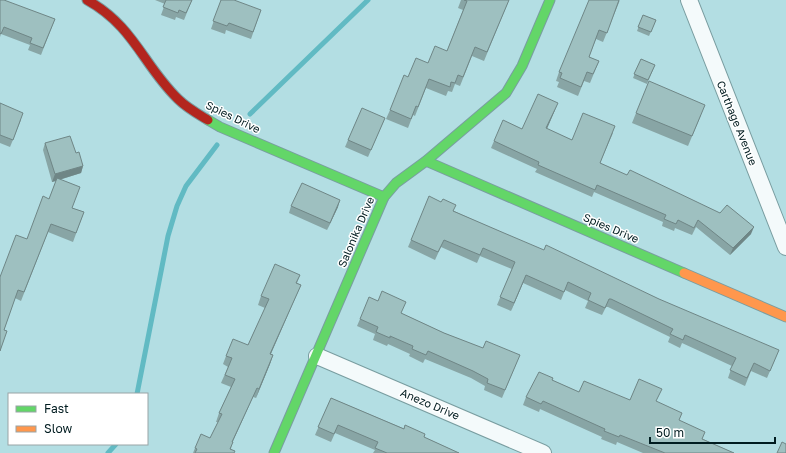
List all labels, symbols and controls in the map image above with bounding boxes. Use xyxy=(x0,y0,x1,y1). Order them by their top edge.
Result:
street label: Carthage Avenue xyxy=(715,79,760,167)
street label: Spies Drive xyxy=(204,98,263,135)
street label: Salonika Drive xyxy=(335,195,376,269)
street label: Spies Drive xyxy=(582,210,641,245)
street label: Anezo Drive xyxy=(399,385,462,422)
legend xyxy=(8,393,148,445)
text: Fast xyxy=(44,401,69,416)
scale bar xyxy=(650,419,775,445)
text: Slow xyxy=(44,421,72,436)
text: 50 m xyxy=(656,425,684,440)

